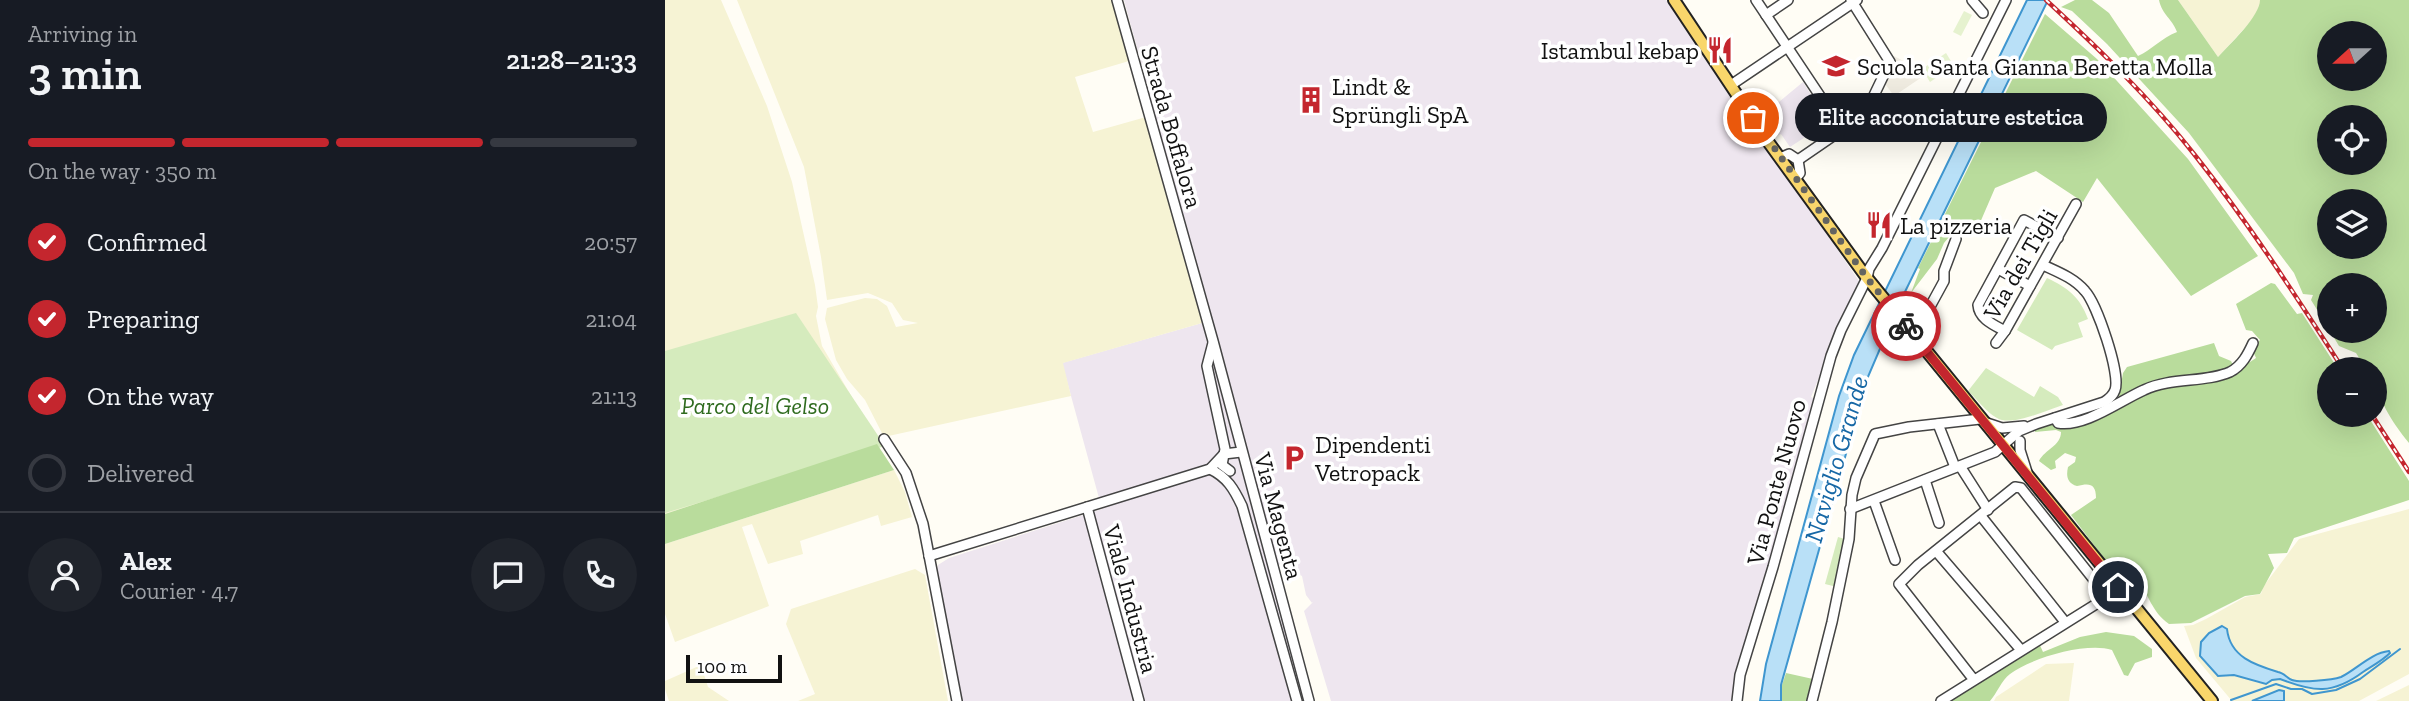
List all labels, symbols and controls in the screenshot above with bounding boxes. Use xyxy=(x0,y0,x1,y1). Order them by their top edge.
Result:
text: Arriving in xyxy=(28,20,137,48)
north arrow xyxy=(2317,21,2387,91)
map controls xyxy=(2317,21,2387,427)
restaurant icon: Istambul kebap xyxy=(1705,35,1735,65)
place label: Istambul kebap xyxy=(1541,36,1699,65)
street label: Strada Boffalora xyxy=(1135,43,1209,212)
text: 21:28–21:33 xyxy=(506,44,637,76)
text: 3 min xyxy=(28,46,141,101)
school or university icon: Scuola Santa Gianna Beretta Molla xyxy=(1821,51,1851,81)
place label: Scuola Santa Gianna Beretta Molla xyxy=(1857,52,2213,81)
place label: Lindt & Sprüngli SpA xyxy=(1332,72,1469,129)
building icon: Lindt & Sprüngli SpA xyxy=(1296,85,1326,115)
pin xyxy=(1723,88,1783,148)
callout: Elite acconciature estetica xyxy=(1795,94,2107,142)
icon: bag xyxy=(1734,99,1772,137)
text: Elite acconciature estetica xyxy=(1818,103,2084,131)
button: locate xyxy=(2317,105,2387,175)
text: On the way · 350 m xyxy=(28,157,216,185)
button: layers xyxy=(2317,189,2387,259)
street label: Via dei Tigli xyxy=(1976,203,2063,325)
restaurant icon: La pizzeria xyxy=(1864,210,1894,240)
place label: La pizzeria xyxy=(1900,211,2012,240)
icon: check xyxy=(28,223,66,261)
text: Confirmed xyxy=(87,226,207,258)
text: 20:57 xyxy=(584,228,637,256)
button: + xyxy=(2317,273,2387,343)
courier xyxy=(1871,291,1941,361)
icon: check xyxy=(28,300,66,338)
text: Preparing xyxy=(87,303,199,335)
text: 21:04 xyxy=(586,305,637,333)
icon: bike xyxy=(1887,307,1925,345)
button: − xyxy=(2317,357,2387,427)
water label: Naviglio Grande xyxy=(1797,372,1875,546)
icon: check xyxy=(28,377,66,415)
text: On the way xyxy=(87,380,214,412)
text: 21:13 xyxy=(591,382,637,410)
park label: Parco del Gelso xyxy=(681,391,829,420)
street label: Via Ponte Nuovo xyxy=(1740,396,1812,569)
place label: Dipendenti Vetropack xyxy=(1314,430,1431,487)
parking icon: Dipendenti Vetropack xyxy=(1279,443,1309,473)
street label: Via Magenta xyxy=(1248,448,1310,583)
text: Delivered xyxy=(87,457,194,489)
street label: Viale Industria xyxy=(1097,521,1165,677)
button: person xyxy=(28,538,102,612)
button: chat xyxy=(471,538,545,612)
button: phone xyxy=(563,538,637,612)
text: Alex xyxy=(120,545,172,577)
pin xyxy=(2088,557,2148,617)
icon: home xyxy=(2099,568,2137,606)
text: Courier · 4.7 xyxy=(120,577,238,605)
scale bar xyxy=(686,652,782,684)
text: 100 m xyxy=(697,655,747,678)

